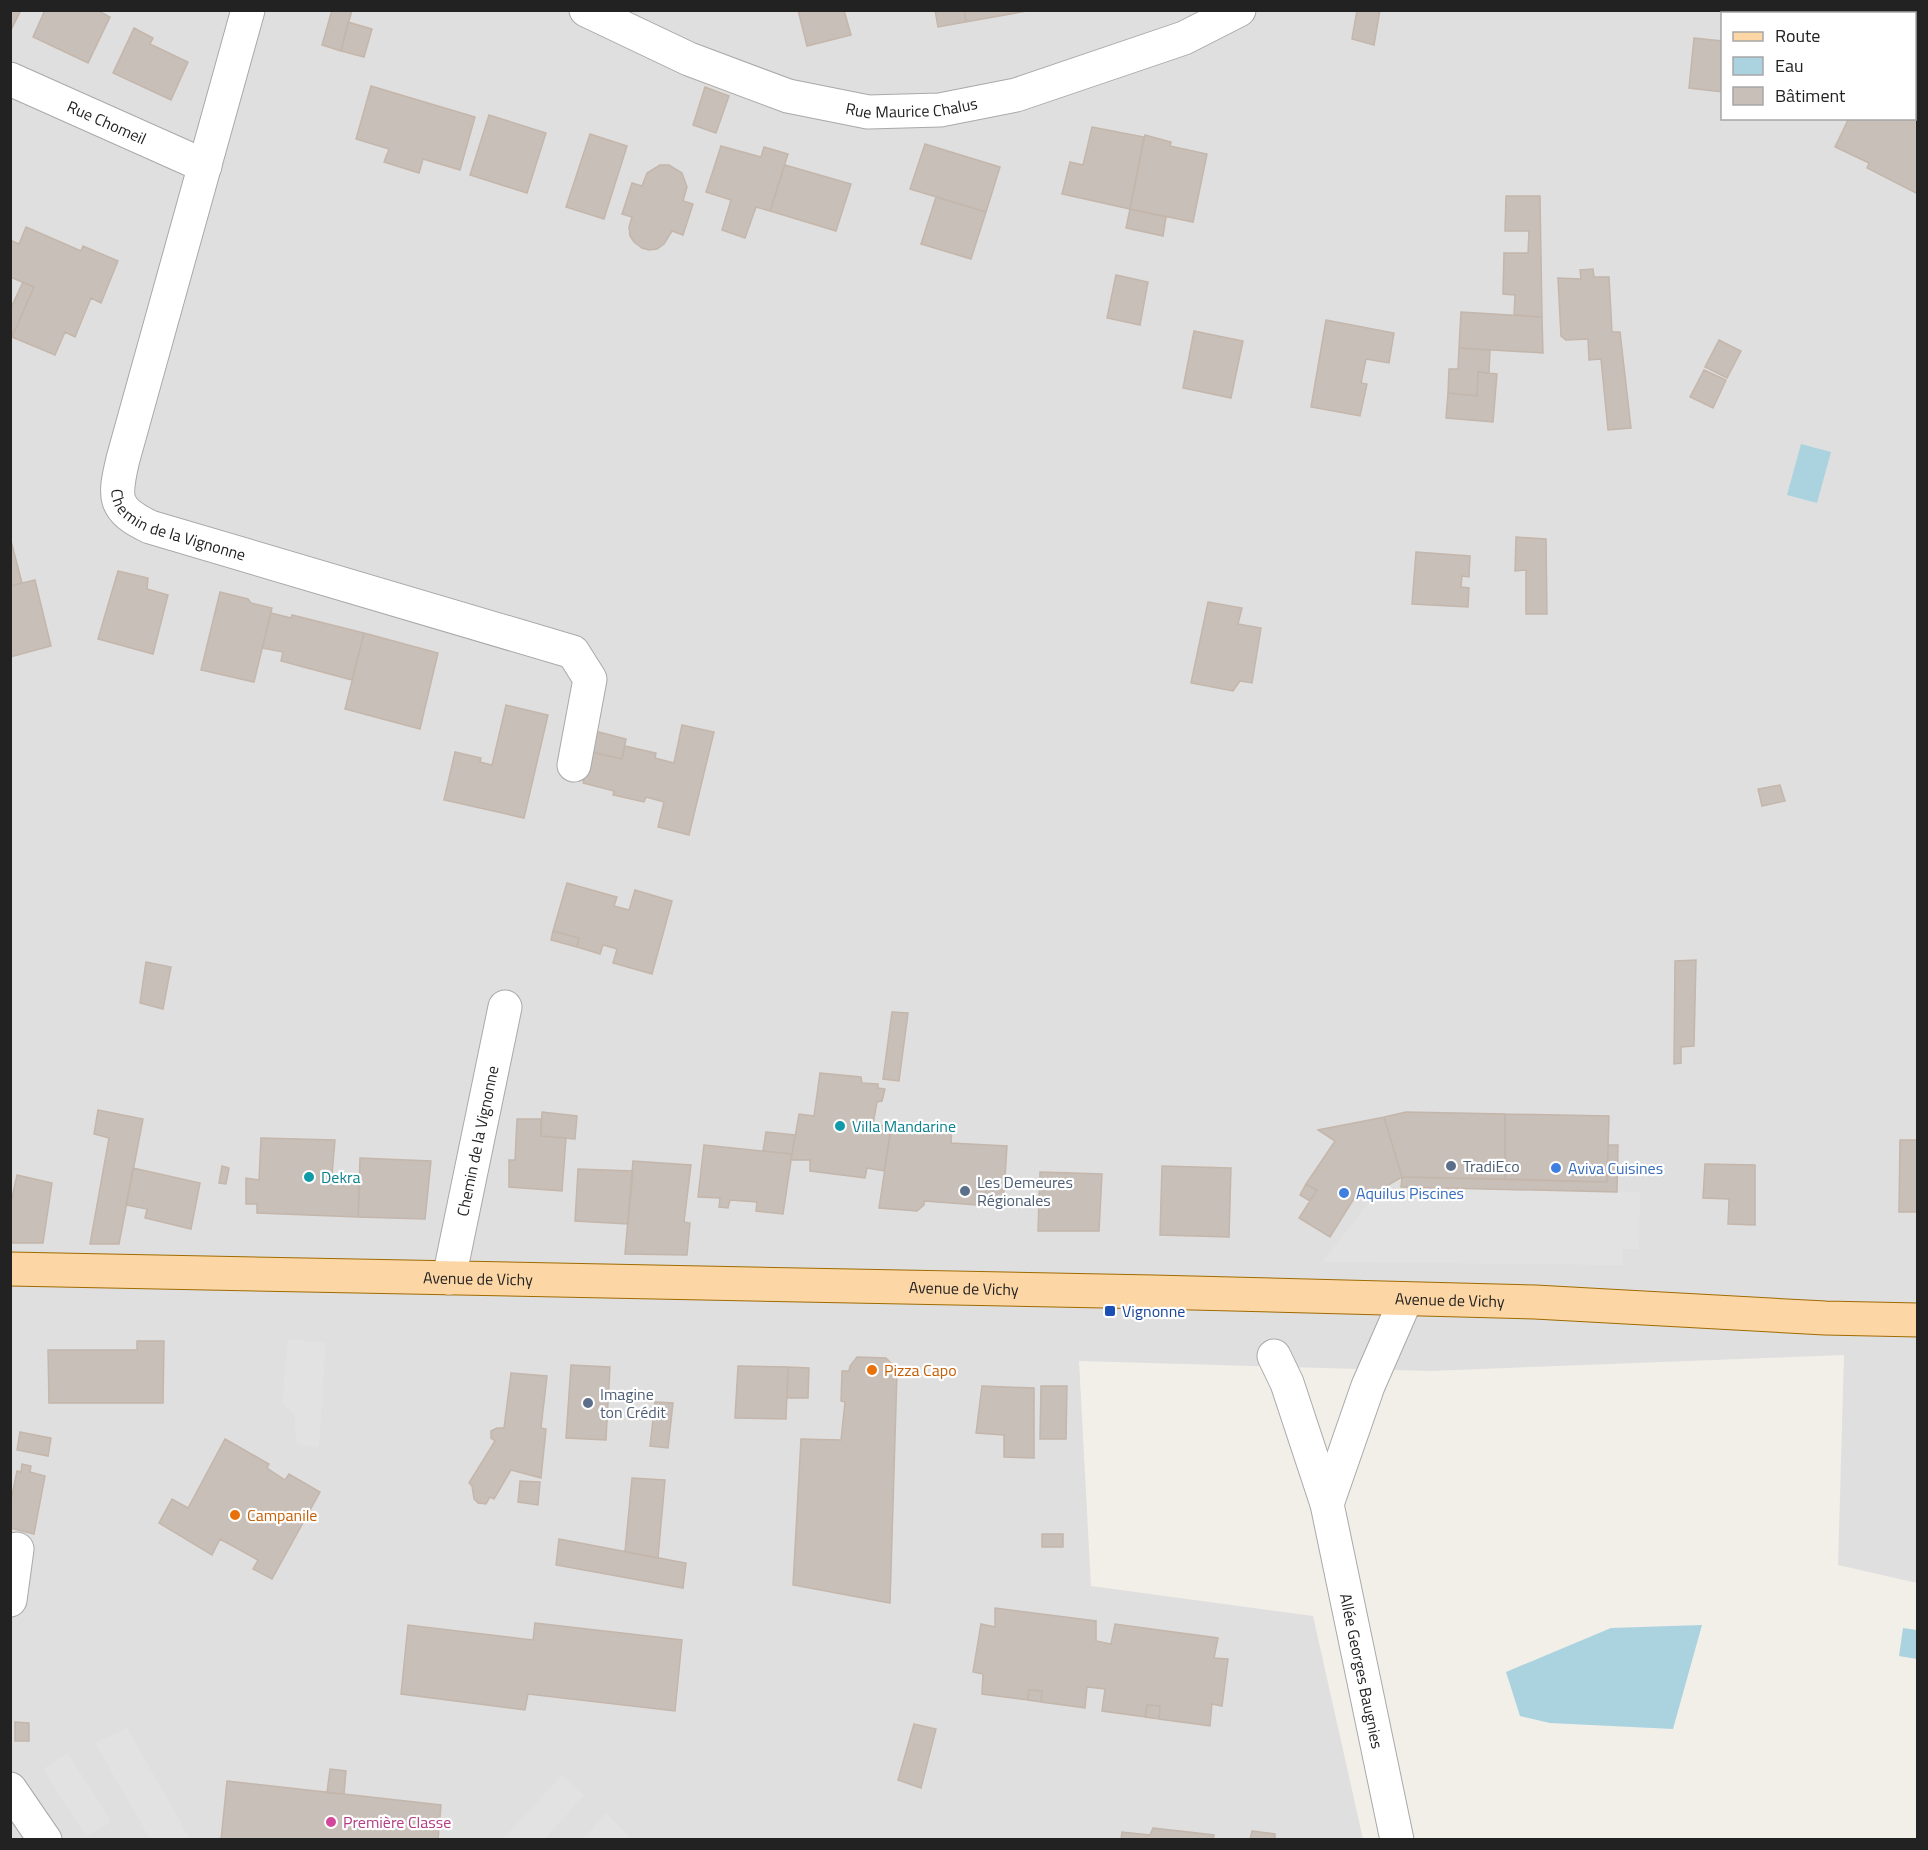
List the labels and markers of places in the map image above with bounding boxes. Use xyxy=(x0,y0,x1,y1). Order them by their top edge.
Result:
place label: Villa Mandarine xyxy=(852,1114,956,1138)
marker: Villa Mandarine xyxy=(833,1119,847,1133)
place label: TradiEco xyxy=(1463,1154,1520,1178)
place label: Aviva Cuisines xyxy=(1568,1156,1663,1180)
marker: TradiEco xyxy=(1444,1159,1458,1173)
marker: Aviva Cuisines xyxy=(1549,1161,1563,1175)
place label: Dekra xyxy=(321,1165,361,1189)
marker: Dekra xyxy=(302,1170,316,1184)
place label: Les Demeures Régionales xyxy=(977,1170,1073,1212)
place label: Aquilus Piscines xyxy=(1356,1181,1464,1205)
marker: Les Demeures Régionales xyxy=(958,1184,972,1198)
marker: Aquilus Piscines xyxy=(1337,1186,1351,1200)
place label: Vignonne xyxy=(1122,1299,1185,1323)
marker: Vignonne xyxy=(1103,1304,1117,1318)
place label: Pizza Capo xyxy=(884,1358,957,1382)
marker: Pizza Capo xyxy=(865,1363,879,1377)
place label: Imagine ton Crédit xyxy=(600,1382,666,1424)
marker: Imagine ton Crédit xyxy=(581,1396,595,1410)
place label: Campanile xyxy=(247,1503,317,1527)
marker: Campanile xyxy=(228,1508,242,1522)
place label: Première Classe xyxy=(343,1810,451,1834)
marker: Première Classe xyxy=(324,1815,338,1829)

